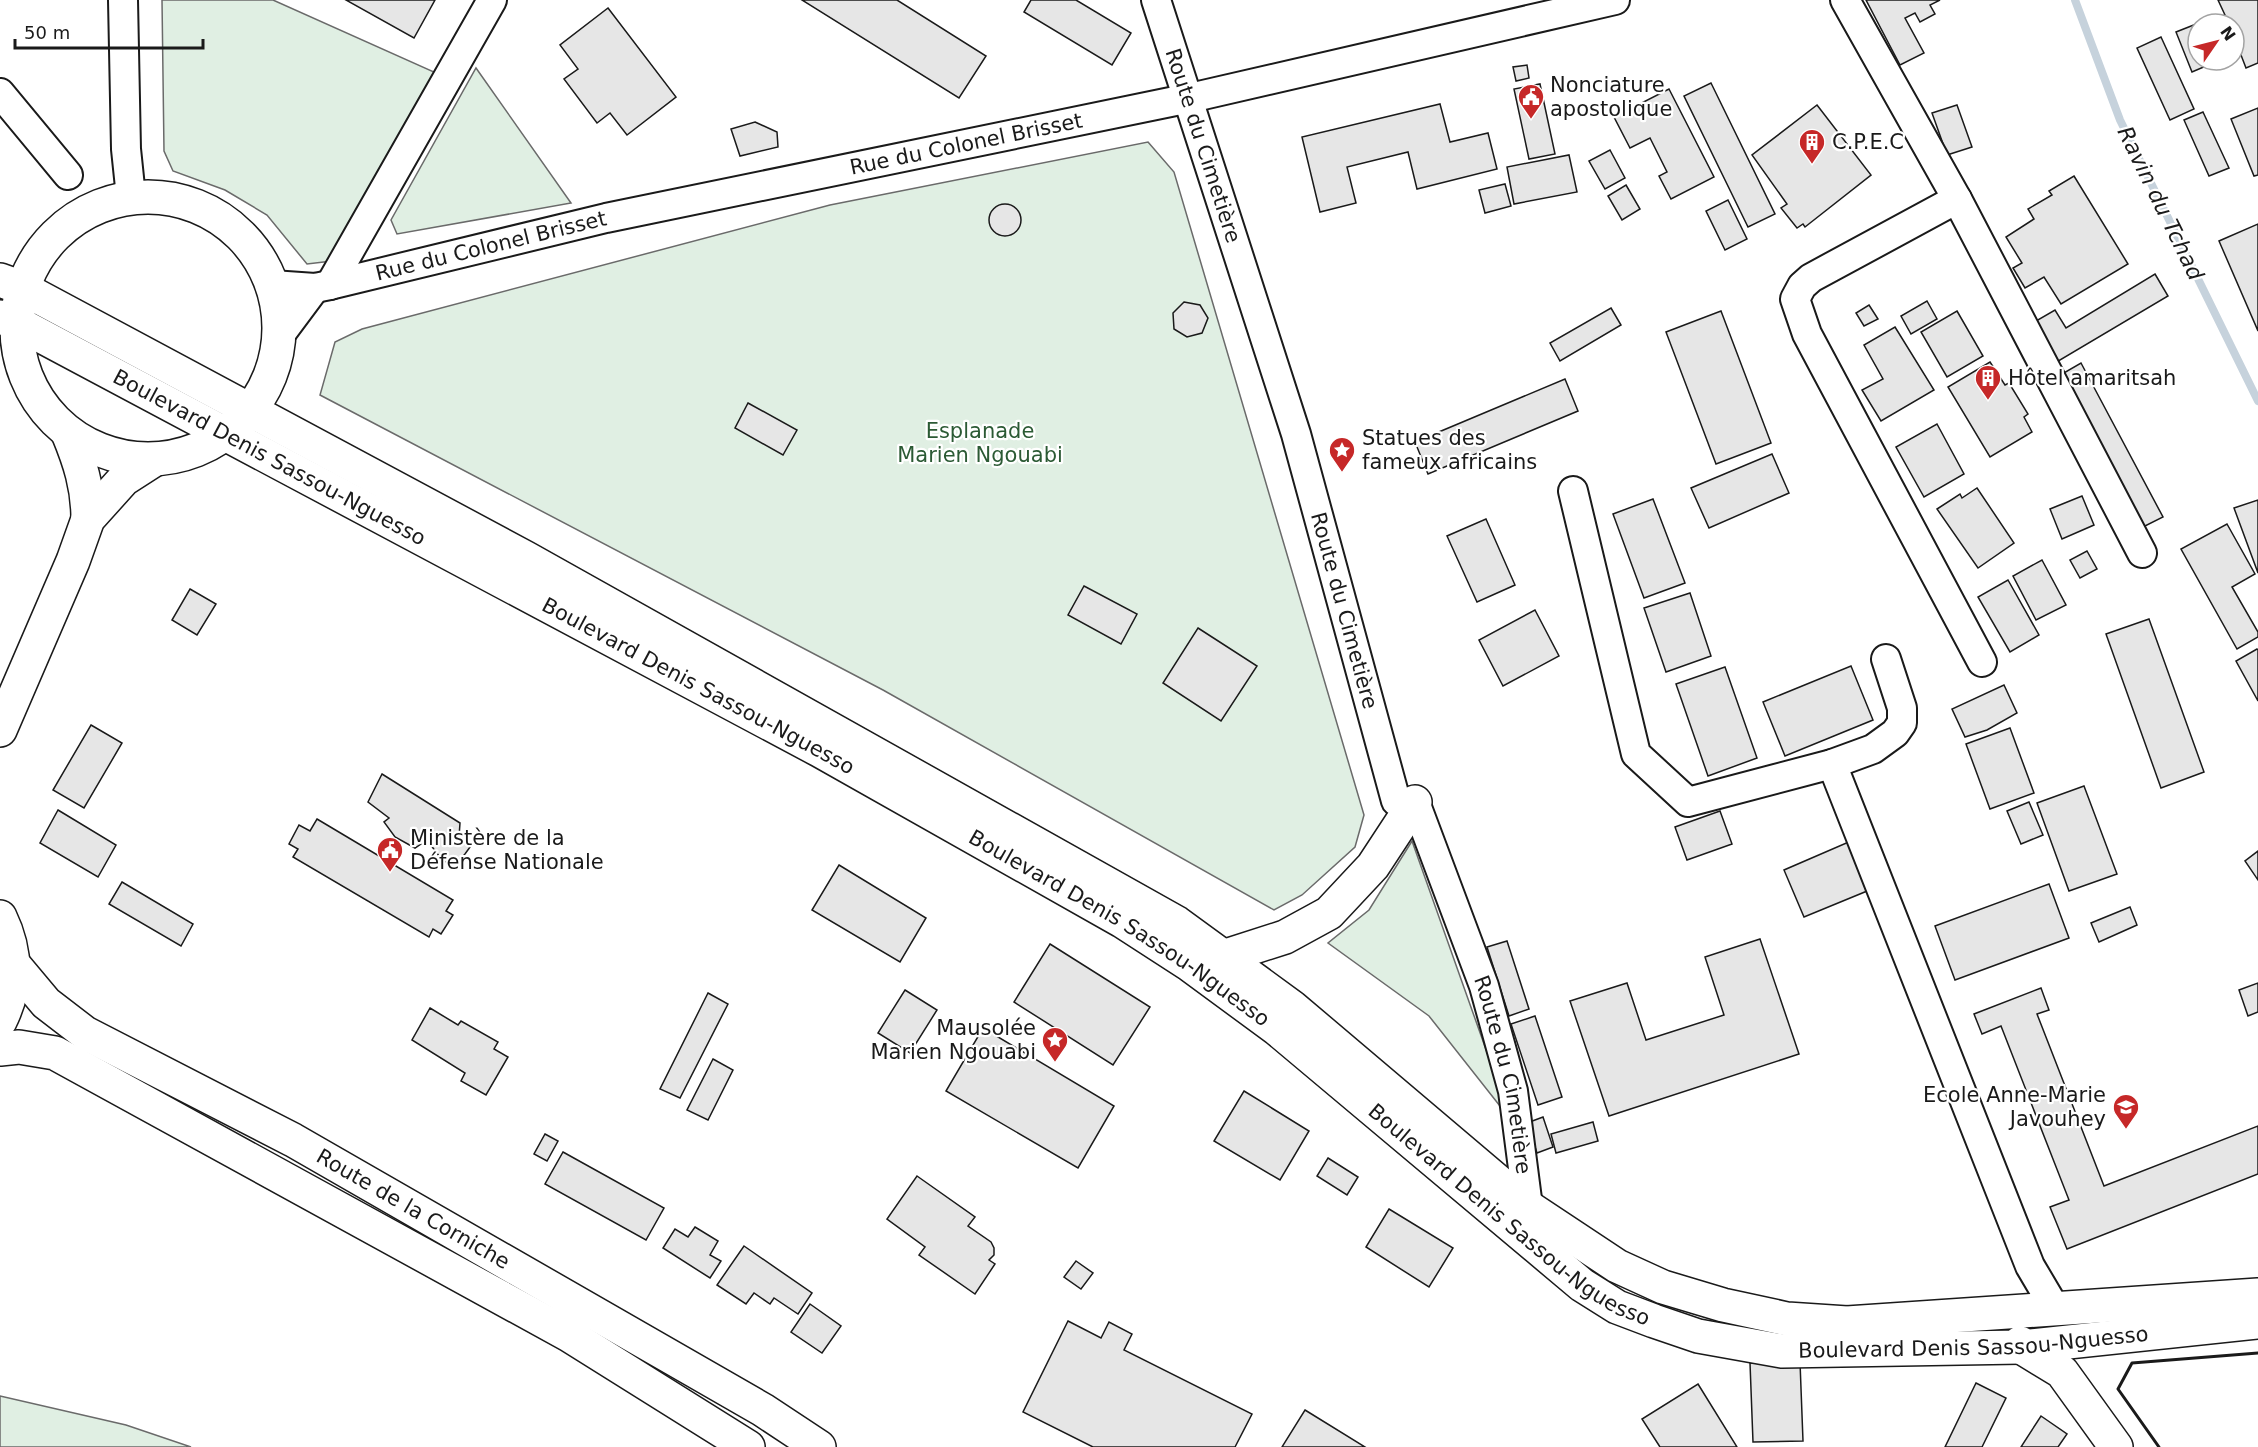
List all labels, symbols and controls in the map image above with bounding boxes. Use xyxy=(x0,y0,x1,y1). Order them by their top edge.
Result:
scale bar xyxy=(15,12,202,50)
north arrow xyxy=(2186,12,2246,72)
text: 50 m xyxy=(24,22,70,43)
text: N xyxy=(2216,23,2239,45)
street label: Route du Cimetière xyxy=(1160,45,1246,246)
place label: Nonciature apostolique xyxy=(1550,73,1672,121)
public building icon: Nonciature apostolique xyxy=(1516,82,1546,120)
street label: Rue du Colonel Brisset xyxy=(848,108,1084,180)
water label: Ravin du Tchad xyxy=(2113,122,2209,285)
building icon: C.P.E.C xyxy=(1797,127,1827,165)
place label: C.P.E.C xyxy=(1832,130,1904,154)
street label: Rue du Colonel Brisset xyxy=(373,206,609,286)
building icon: Hôtel amaritsah xyxy=(1973,363,2003,401)
street label: Boulevard Denis Sassou-Nguesso xyxy=(109,364,430,550)
place label: Hôtel amaritsah xyxy=(2008,366,2176,390)
park label: Esplanade Marien Ngouabi xyxy=(897,419,1063,467)
place label: Statues des fameux africains xyxy=(1362,426,1537,474)
place icon: Statues des fameux africains xyxy=(1327,435,1357,473)
street label: Route du Cimetière xyxy=(1306,509,1382,712)
street label: Boulevard Denis Sassou-Nguesso xyxy=(538,593,859,780)
street label: Boulevard Denis Sassou-Nguesso xyxy=(965,825,1274,1031)
place label: Ministère de la Défense Nationale xyxy=(410,826,604,874)
public building icon: Ministère de la Défense Nationale xyxy=(375,835,405,873)
street label: Route du Cimetière xyxy=(1469,972,1536,1175)
place label: Mausolée Marien Ngouabi xyxy=(870,1016,1036,1064)
place icon: Mausolée Marien Ngouabi xyxy=(1040,1025,1070,1063)
place label: Ecole Anne-Marie Javouhey xyxy=(1923,1083,2106,1131)
school or university icon: Ecole Anne-Marie Javouhey xyxy=(2111,1092,2141,1130)
street label: Boulevard Denis Sassou-Nguesso xyxy=(1364,1099,1653,1330)
street label: Route de la Corniche xyxy=(312,1144,514,1274)
street label: Boulevard Denis Sassou-Nguesso xyxy=(1798,1322,2149,1363)

